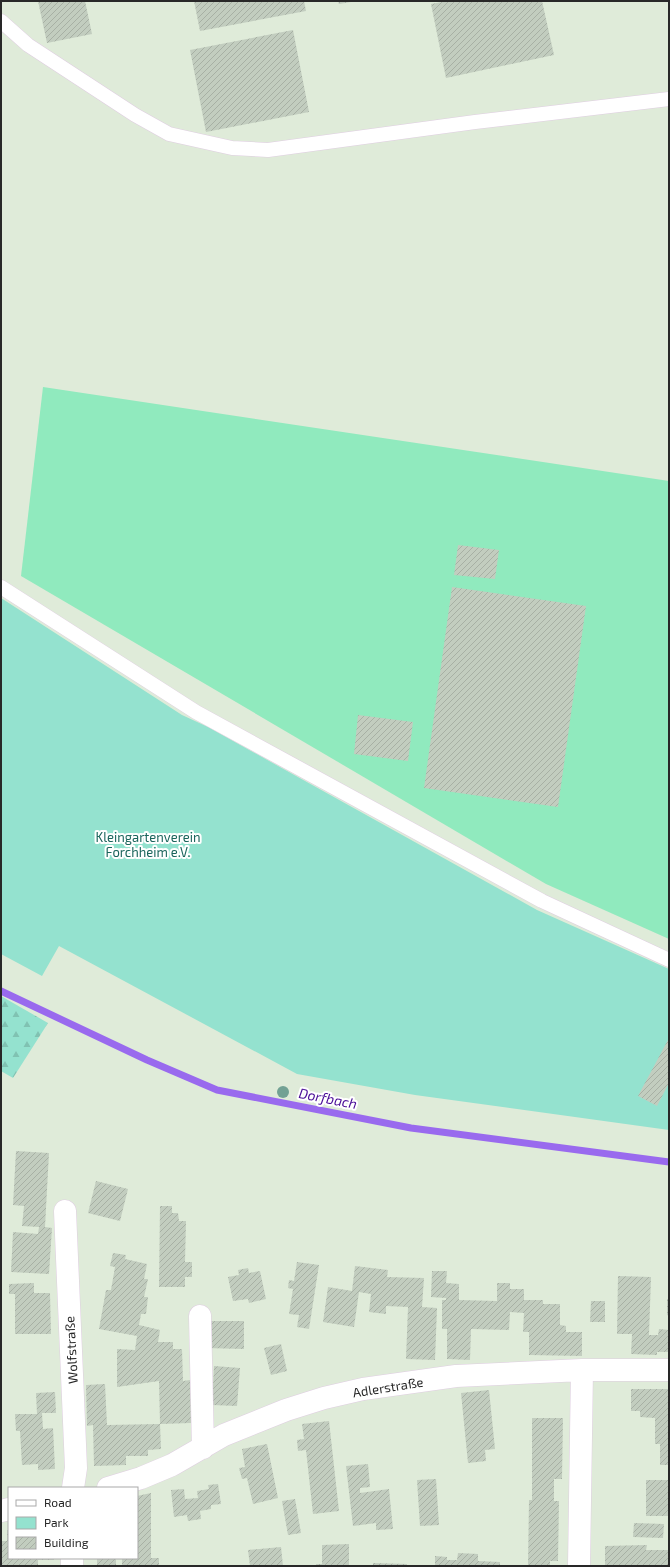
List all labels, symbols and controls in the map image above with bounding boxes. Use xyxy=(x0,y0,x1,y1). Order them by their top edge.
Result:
park label: Kleingartenverein Forchheim e.V. xyxy=(96,829,200,860)
water label: Dorfbach xyxy=(297,1084,359,1112)
street label: Wolfstraße xyxy=(61,1316,81,1384)
street label: Adlerstraße xyxy=(352,1374,424,1400)
legend xyxy=(8,1487,138,1559)
text: Road xyxy=(44,1495,72,1509)
text: Park xyxy=(44,1515,69,1529)
text: Building xyxy=(44,1535,89,1549)

